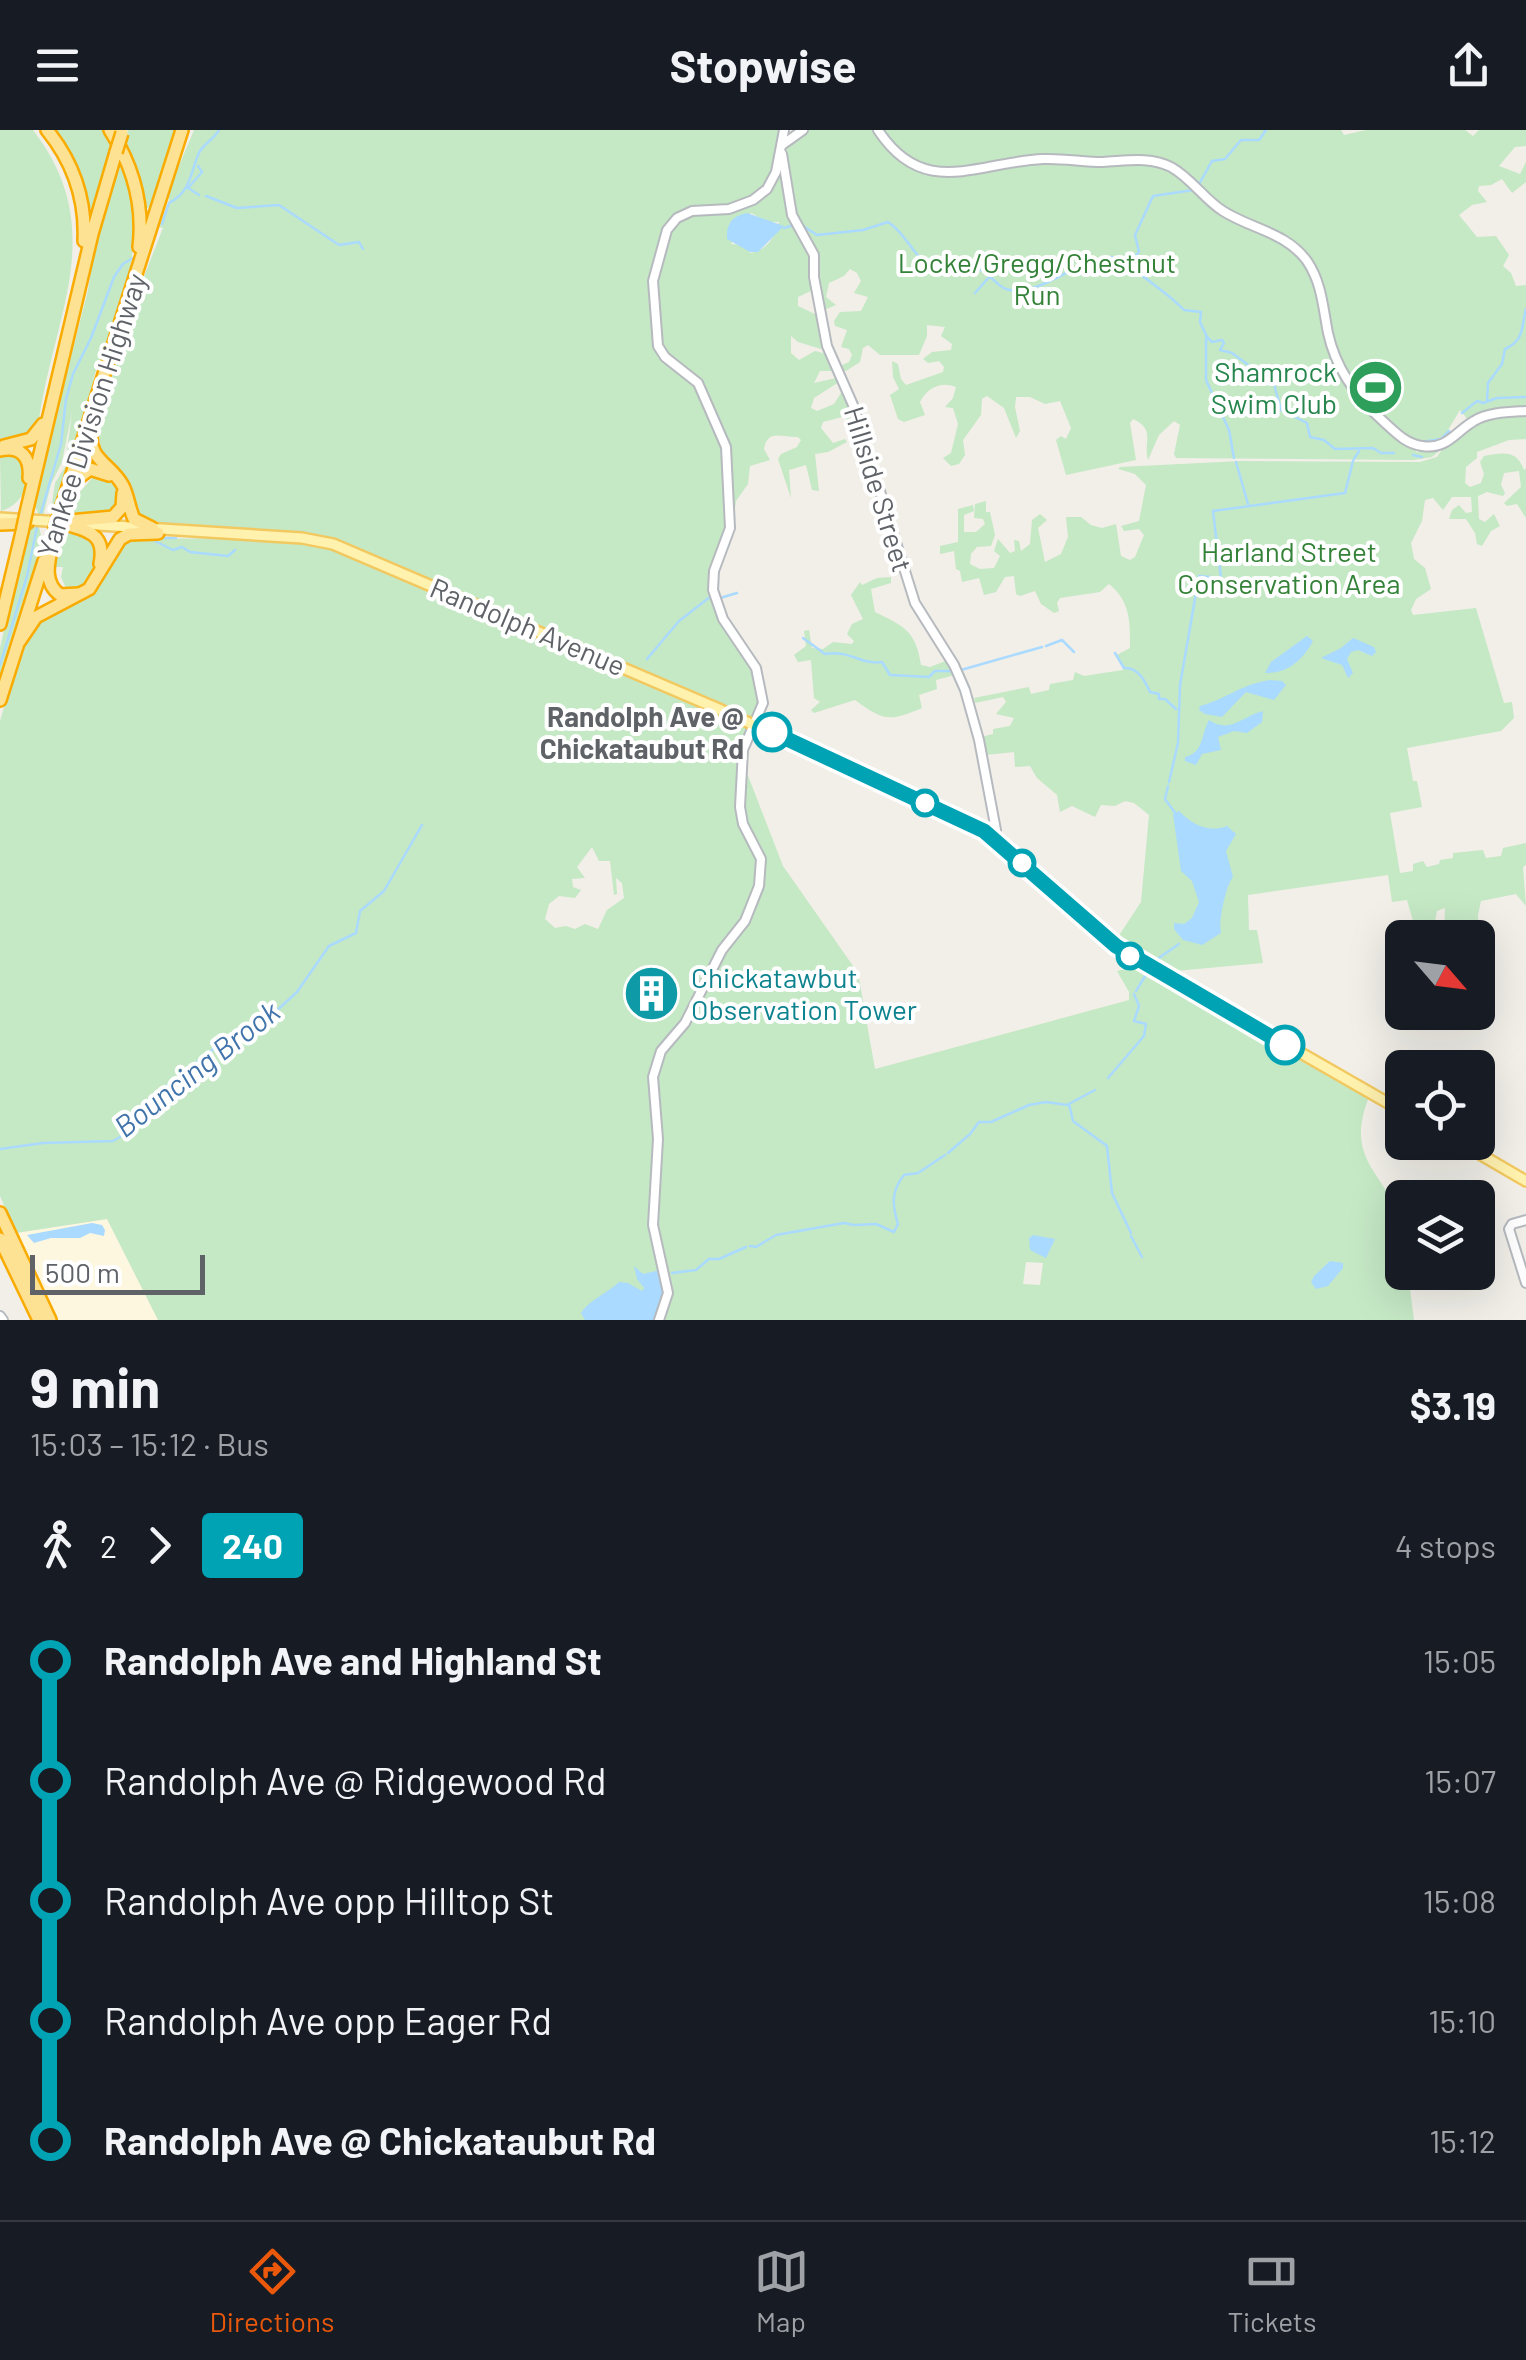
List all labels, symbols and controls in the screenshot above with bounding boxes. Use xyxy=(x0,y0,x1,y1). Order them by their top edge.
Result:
icon: menu xyxy=(30,38,85,93)
text: Stopwise xyxy=(669,38,857,92)
icon: share xyxy=(1441,38,1496,93)
park label: Locke/Gregg/Chestnut Run xyxy=(898,245,1176,311)
street label: Yankee Division Highway xyxy=(29,269,153,561)
place label: Shamrock Swim Club xyxy=(1211,354,1337,420)
sports icon: Shamrock Swim Club xyxy=(1346,357,1406,417)
street label: Hillside Street xyxy=(838,402,920,576)
park label: Harland Street Conservation Area xyxy=(1177,534,1401,600)
street label: Randolph Avenue xyxy=(425,570,631,682)
place label: Randolph Ave @ Chickataubut Rd xyxy=(540,699,744,765)
marker: Randolph Ave @ Chickataubut Rd xyxy=(753,713,791,751)
unlabelled marker xyxy=(912,790,938,816)
unlabelled marker xyxy=(1009,850,1035,876)
north arrow xyxy=(1385,920,1495,1030)
map controls xyxy=(1385,920,1495,1290)
unlabelled marker xyxy=(1117,943,1143,969)
place label: Chickatawbut Observation Tower xyxy=(691,960,917,1026)
building icon: Chickatawbut Observation Tower xyxy=(622,963,682,1023)
water label: Bouncing Brook xyxy=(106,992,286,1144)
unlabelled marker xyxy=(1266,1026,1304,1064)
button: locate xyxy=(1385,1050,1495,1160)
button: layers xyxy=(1385,1180,1495,1290)
scale bar xyxy=(30,1250,205,1294)
text: 500 m xyxy=(45,1255,120,1289)
text: 9 min xyxy=(30,1353,160,1419)
text: $3.19 xyxy=(1410,1382,1496,1428)
text: 15:03 – 15:12 · Bus xyxy=(30,1424,269,1462)
icon: walk xyxy=(30,1518,85,1573)
icon: forward xyxy=(132,1518,187,1573)
text: 240 xyxy=(222,1524,283,1566)
text: 2 xyxy=(100,1526,117,1564)
text: 4 stops xyxy=(1395,1526,1496,1564)
text: Randolph Ave and Highland St xyxy=(104,1637,602,1683)
text: 15:05 xyxy=(1423,1641,1496,1679)
text: Randolph Ave @ Ridgewood Rd xyxy=(104,1757,607,1803)
text: 15:07 xyxy=(1424,1761,1496,1799)
text: Randolph Ave opp Hilltop St xyxy=(104,1877,554,1923)
text: 15:08 xyxy=(1423,1881,1496,1919)
text: Randolph Ave opp Eager Rd xyxy=(104,1997,552,2043)
text: 15:10 xyxy=(1428,2001,1496,2039)
text: Randolph Ave @ Chickataubut Rd xyxy=(104,2117,656,2163)
text: 15:12 xyxy=(1429,2121,1496,2159)
tab: Directions xyxy=(209,2244,335,2338)
tab: Map xyxy=(754,2244,809,2338)
tab: Tickets xyxy=(1227,2244,1317,2338)

